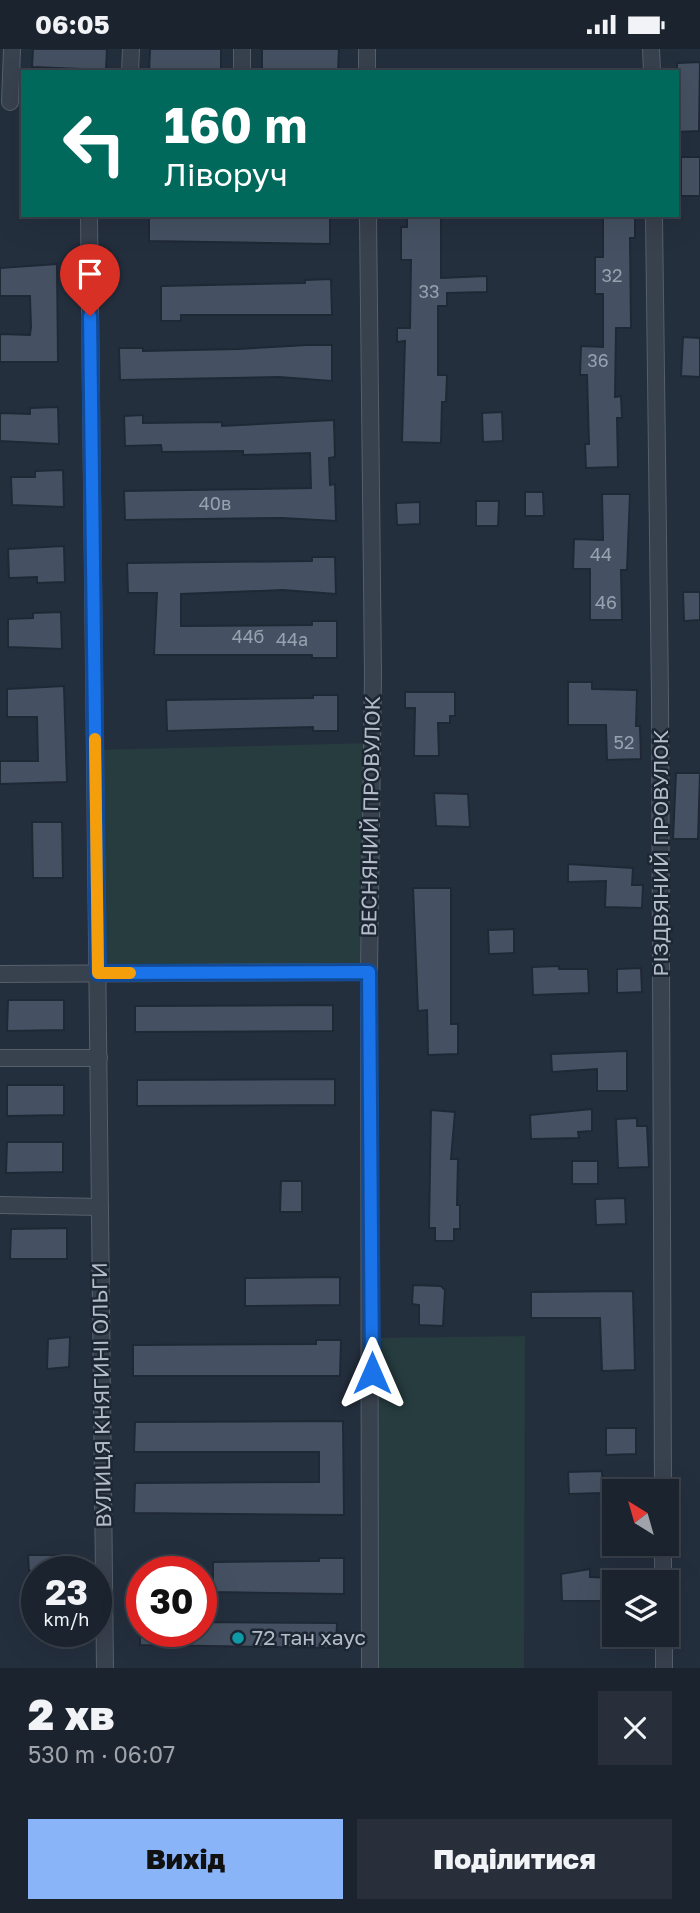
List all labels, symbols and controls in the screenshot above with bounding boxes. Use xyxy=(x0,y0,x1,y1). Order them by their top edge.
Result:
text: 06:05 xyxy=(35,9,110,40)
text: 160 m xyxy=(164,95,307,154)
icon: left xyxy=(49,98,140,189)
text: Ліворуч xyxy=(164,155,288,193)
pin xyxy=(60,244,120,316)
icon: arrive xyxy=(71,255,109,293)
house number: 32 xyxy=(602,264,622,286)
house number: 33 xyxy=(418,280,440,302)
house number: 36 xyxy=(587,349,609,371)
house number: 40в xyxy=(199,492,231,514)
house number: 44 xyxy=(590,543,612,565)
house number: 46 xyxy=(595,591,617,613)
house number: 44б xyxy=(232,625,264,647)
house number: 44а xyxy=(276,628,308,650)
street label: ВЕСНЯНИЙ ПРОВУЛОК xyxy=(355,695,385,937)
street label: РІЗДВЯНИЙ ПРОВУЛОК xyxy=(647,729,673,977)
house number: 52 xyxy=(614,731,634,753)
street label: ВУЛИЦЯ КНЯГИНІ ОЛЬГИ xyxy=(86,1262,116,1528)
position arrow xyxy=(335,1336,409,1410)
north arrow xyxy=(602,1479,679,1556)
map controls xyxy=(602,1479,679,1647)
speed limit sign: 30 xyxy=(126,1556,217,1647)
button: layers xyxy=(602,1570,679,1647)
text: 23 xyxy=(45,1571,88,1613)
text: km/h xyxy=(44,1608,89,1630)
place label: 72 тан хаус xyxy=(252,1624,366,1650)
marker: 72 тан хаус xyxy=(230,1630,246,1646)
text: 2 хв xyxy=(28,1689,114,1739)
button: close xyxy=(598,1691,672,1765)
text: 530 m · 06:07 xyxy=(28,1740,175,1768)
button: Вихід xyxy=(28,1819,343,1899)
button: Поділитися xyxy=(357,1819,672,1899)

